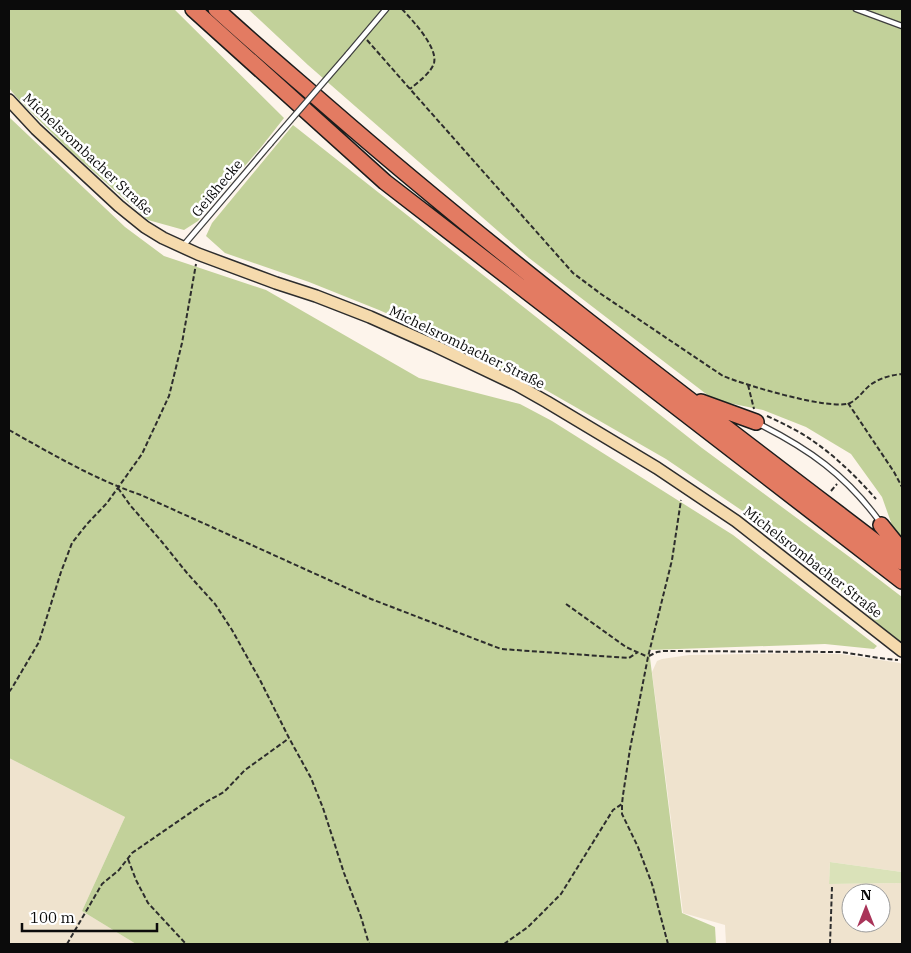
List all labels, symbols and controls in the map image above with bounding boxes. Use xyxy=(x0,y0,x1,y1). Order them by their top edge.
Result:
street label: Michelsrombacher Straße xyxy=(19,89,157,219)
street label: Geißhecke xyxy=(188,155,246,221)
street label: Michelsrombacher Straße xyxy=(386,301,548,393)
street label: Michelsrombacher Straße xyxy=(740,502,886,622)
north arrow xyxy=(841,883,891,933)
text: N xyxy=(860,886,872,904)
scale bar xyxy=(22,900,158,932)
text: 100 m xyxy=(30,908,75,927)

